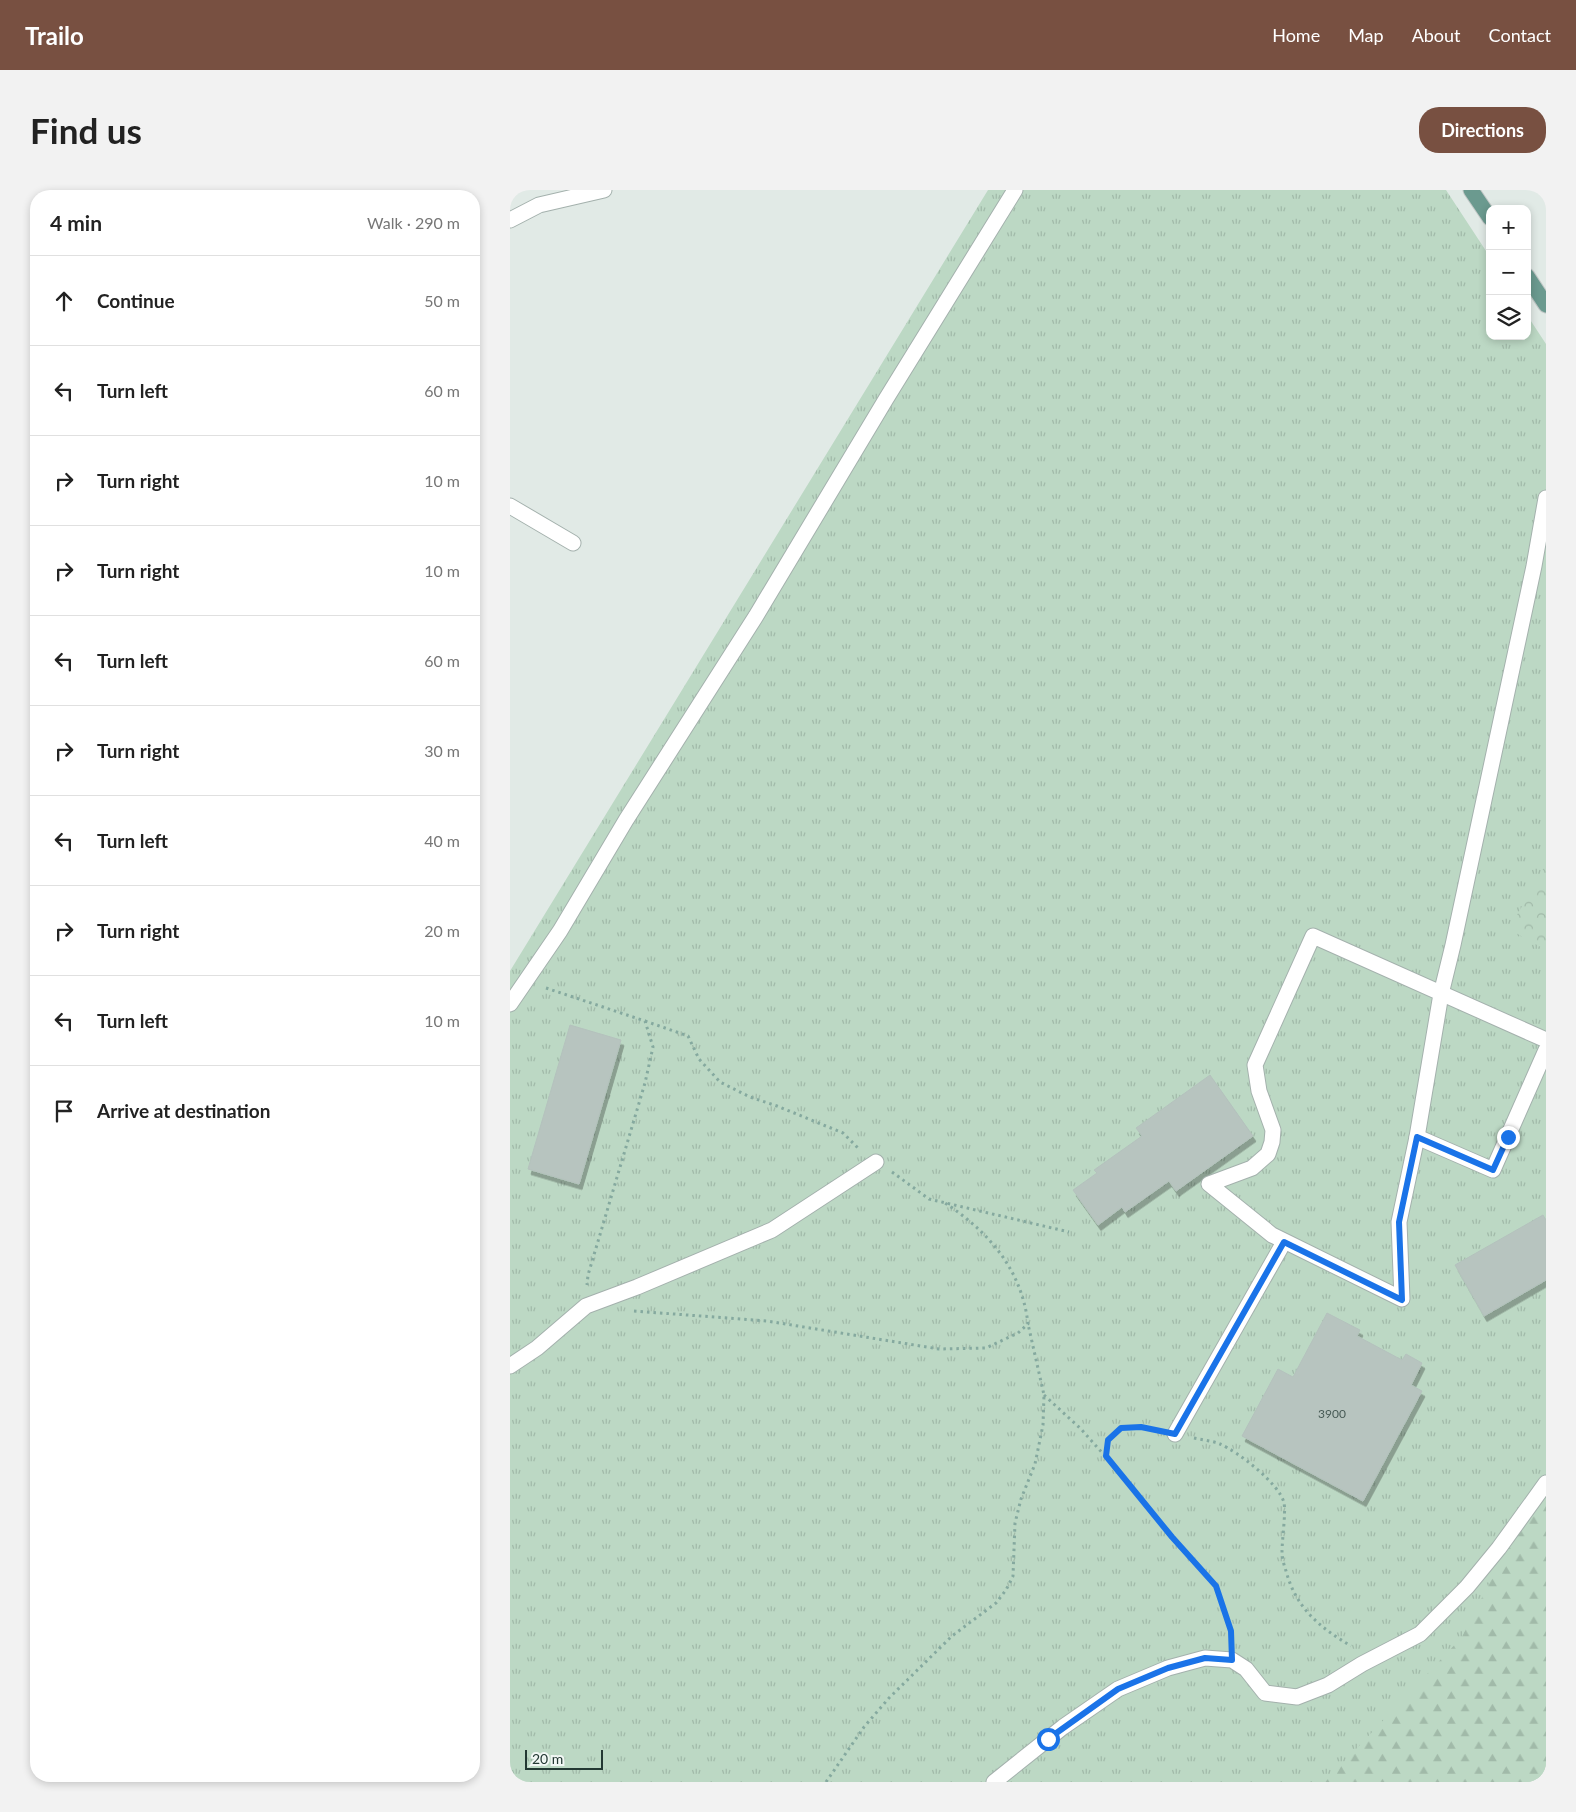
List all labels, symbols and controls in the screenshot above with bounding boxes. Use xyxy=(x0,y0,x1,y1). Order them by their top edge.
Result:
text: Trailo xyxy=(25,21,84,50)
text: Home xyxy=(1272,24,1320,46)
text: Map xyxy=(1348,24,1384,46)
text: About xyxy=(1412,24,1461,46)
text: Contact xyxy=(1489,24,1551,46)
button: Directions xyxy=(1419,107,1546,153)
text: Find us xyxy=(30,109,142,151)
map controls xyxy=(1486,205,1531,340)
button: + xyxy=(1486,205,1531,250)
text: 4 min xyxy=(50,210,102,235)
text: Walk · 290 m xyxy=(367,213,460,232)
button: − xyxy=(1486,250,1531,295)
icon: ahead xyxy=(50,287,78,315)
text: Continue xyxy=(97,289,175,312)
text: 50 m xyxy=(424,291,460,310)
button: layers xyxy=(1486,295,1531,340)
icon: left xyxy=(50,377,78,405)
text: Turn left xyxy=(97,379,168,402)
text: 60 m xyxy=(424,381,460,400)
icon: right xyxy=(50,467,78,495)
text: Turn right xyxy=(97,469,179,492)
text: 10 m xyxy=(424,471,460,490)
icon: right xyxy=(50,557,78,585)
text: Turn right xyxy=(97,559,179,582)
text: 10 m xyxy=(424,561,460,580)
icon: left xyxy=(50,647,78,675)
text: Turn left xyxy=(97,649,168,672)
text: 60 m xyxy=(424,651,460,670)
icon: right xyxy=(50,737,78,765)
text: Turn right xyxy=(97,739,179,762)
text: 30 m xyxy=(424,741,460,760)
icon: left xyxy=(50,827,78,855)
text: Turn left xyxy=(97,829,168,852)
text: 40 m xyxy=(424,831,460,850)
icon: right xyxy=(50,917,78,945)
text: Turn right xyxy=(97,919,179,942)
text: 20 m xyxy=(424,921,460,940)
icon: left xyxy=(50,1007,78,1035)
text: Turn left xyxy=(97,1009,168,1032)
text: 10 m xyxy=(424,1011,460,1030)
icon: arrive xyxy=(50,1097,78,1125)
text: Arrive at destination xyxy=(97,1099,270,1122)
route end xyxy=(1497,1126,1520,1149)
house number: 3900 xyxy=(1318,1406,1346,1421)
route start xyxy=(1037,1728,1060,1751)
scale bar xyxy=(525,1747,602,1770)
text: 20 m xyxy=(532,1750,563,1767)

